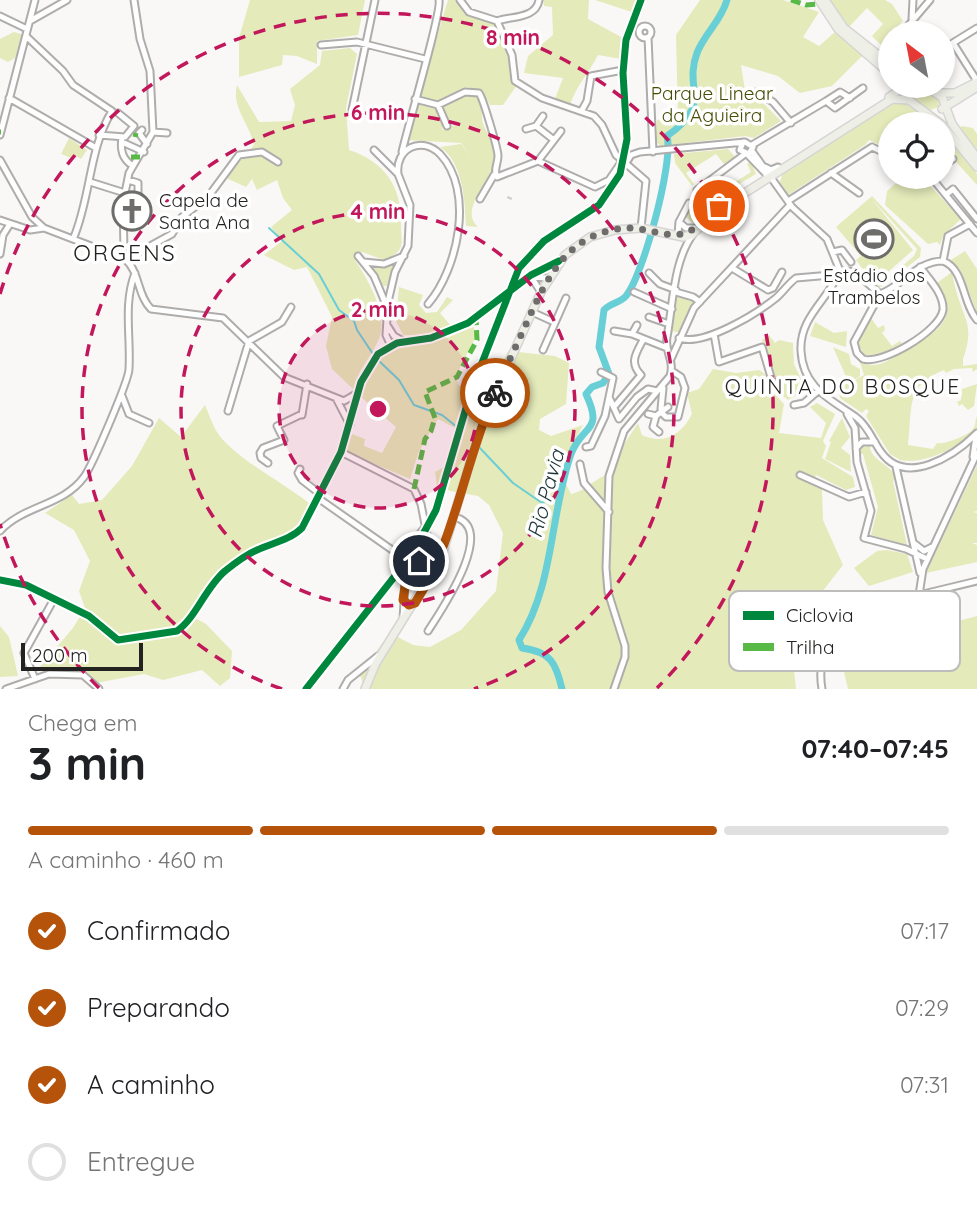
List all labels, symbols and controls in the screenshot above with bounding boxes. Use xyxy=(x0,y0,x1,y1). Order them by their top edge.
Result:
north arrow xyxy=(878,21,956,98)
map controls xyxy=(878,21,955,189)
text: 8 min xyxy=(486,24,540,50)
park label: Parque Linear da Aguieira xyxy=(651,81,774,127)
text: 6 min xyxy=(351,99,405,125)
button: locate xyxy=(878,112,955,189)
pin xyxy=(689,176,749,236)
icon: bag xyxy=(700,187,738,225)
place label: Capela de Santa Ana xyxy=(159,188,250,234)
church icon: Capela de Santa Ana xyxy=(111,190,153,232)
text: 4 min xyxy=(350,198,406,224)
sports icon: Estádio dos Trambelos xyxy=(853,218,895,260)
district label: ORGENS xyxy=(73,238,177,267)
place label: Estádio dos Trambelos xyxy=(823,263,925,309)
text: 2 min xyxy=(351,296,405,322)
courier xyxy=(460,358,530,428)
district label: QUINTA DO BOSQUE xyxy=(725,373,961,399)
icon: bike xyxy=(476,374,514,412)
centre of rings xyxy=(366,397,390,421)
water label: Rio Pavia xyxy=(521,446,570,541)
pin xyxy=(389,531,449,591)
icon: home xyxy=(400,542,438,580)
legend xyxy=(729,591,960,671)
text: Ciclovia xyxy=(786,603,854,627)
text: Trilha xyxy=(786,635,834,659)
scale bar xyxy=(21,640,144,672)
text: 200 m xyxy=(32,643,88,667)
text: Chega em xyxy=(28,708,137,737)
text: 07:40–07:45 xyxy=(801,732,949,765)
text: 3 min xyxy=(28,734,146,792)
text: A caminho · 460 m xyxy=(28,845,224,874)
icon: check xyxy=(28,912,66,950)
text: Confirmado xyxy=(87,914,231,947)
text: 07:17 xyxy=(900,916,949,945)
icon: check xyxy=(28,989,66,1027)
text: Preparando xyxy=(87,991,230,1024)
text: 07:29 xyxy=(895,993,949,1022)
icon: check xyxy=(28,1066,66,1104)
text: A caminho xyxy=(87,1068,215,1101)
text: 07:31 xyxy=(900,1070,949,1099)
text: Entregue xyxy=(87,1145,195,1178)

